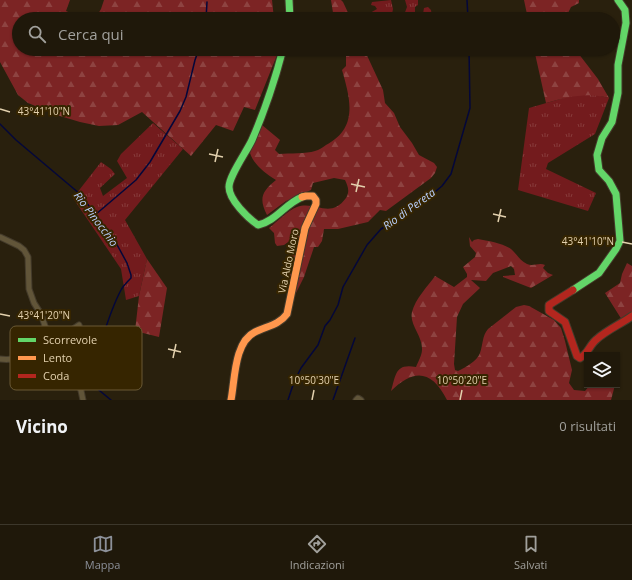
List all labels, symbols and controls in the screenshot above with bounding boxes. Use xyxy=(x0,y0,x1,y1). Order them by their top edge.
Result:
search box xyxy=(12,12,620,56)
icon: search xyxy=(26,23,48,45)
text: Cerca qui xyxy=(58,24,124,44)
text: 43°41'10"N xyxy=(18,104,70,118)
water label: Rio di Pereta xyxy=(379,184,438,233)
water label: Rio Pinocchio xyxy=(71,188,122,249)
street label: Via Aldo Moro xyxy=(274,228,302,294)
text: 43°41'10"N xyxy=(562,234,614,248)
text: 43°41'20"N xyxy=(18,308,70,322)
legend xyxy=(10,326,142,390)
text: Scorrevole xyxy=(43,332,97,347)
text: Lento xyxy=(43,350,73,365)
map controls xyxy=(584,352,620,388)
button: layers xyxy=(584,352,620,388)
text: Coda xyxy=(43,368,69,383)
text: 10°50'30"E xyxy=(289,373,339,387)
text: 10°50'20"E xyxy=(437,373,487,387)
text: Vicino xyxy=(16,415,68,438)
text: 0 risultati xyxy=(559,417,616,435)
tab: Mappa xyxy=(85,533,120,572)
tab: Indicazioni xyxy=(290,533,345,572)
tab: Salvati xyxy=(514,533,547,572)

